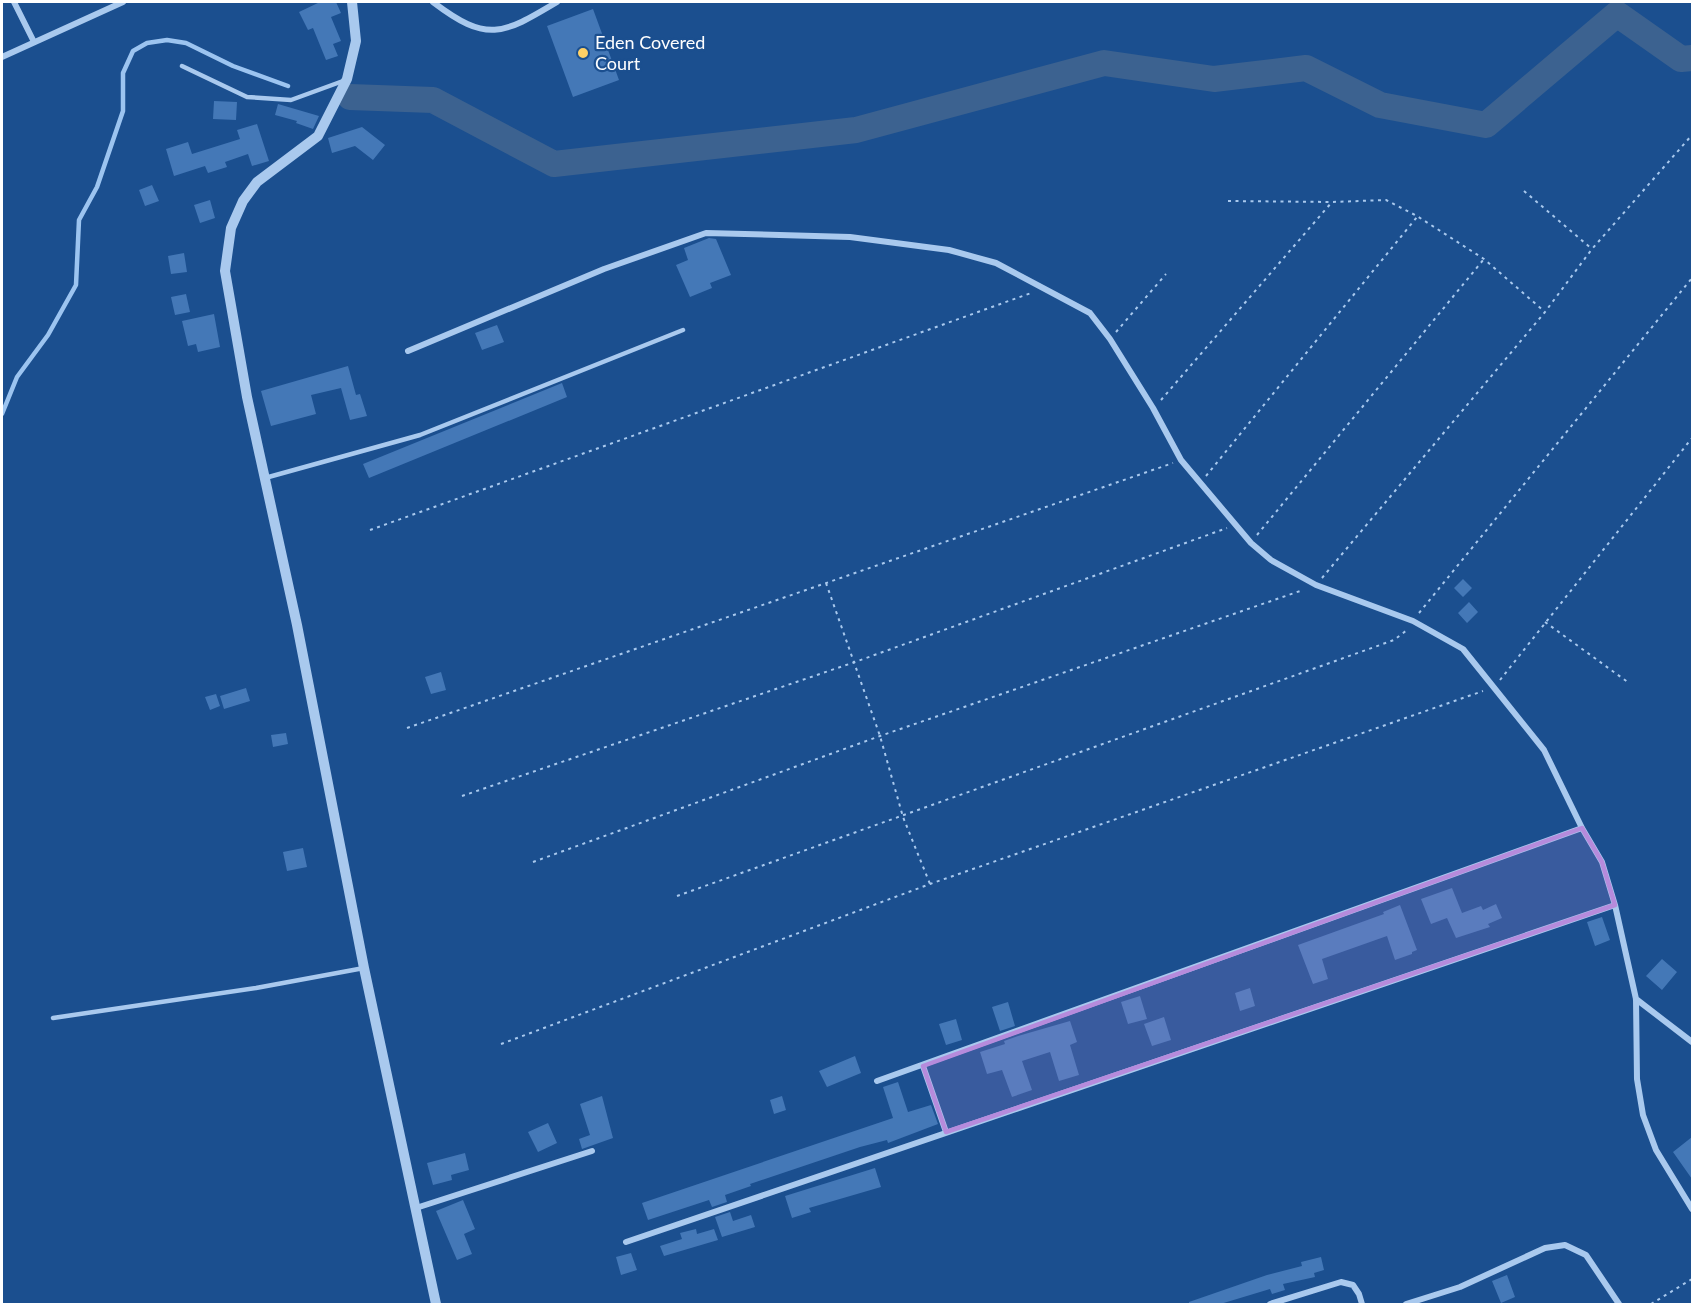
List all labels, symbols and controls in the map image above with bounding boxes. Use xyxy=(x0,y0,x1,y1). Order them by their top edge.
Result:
place label: Eden Covered Court xyxy=(595,31,705,74)
marker: Eden Covered Court xyxy=(576,46,590,60)

